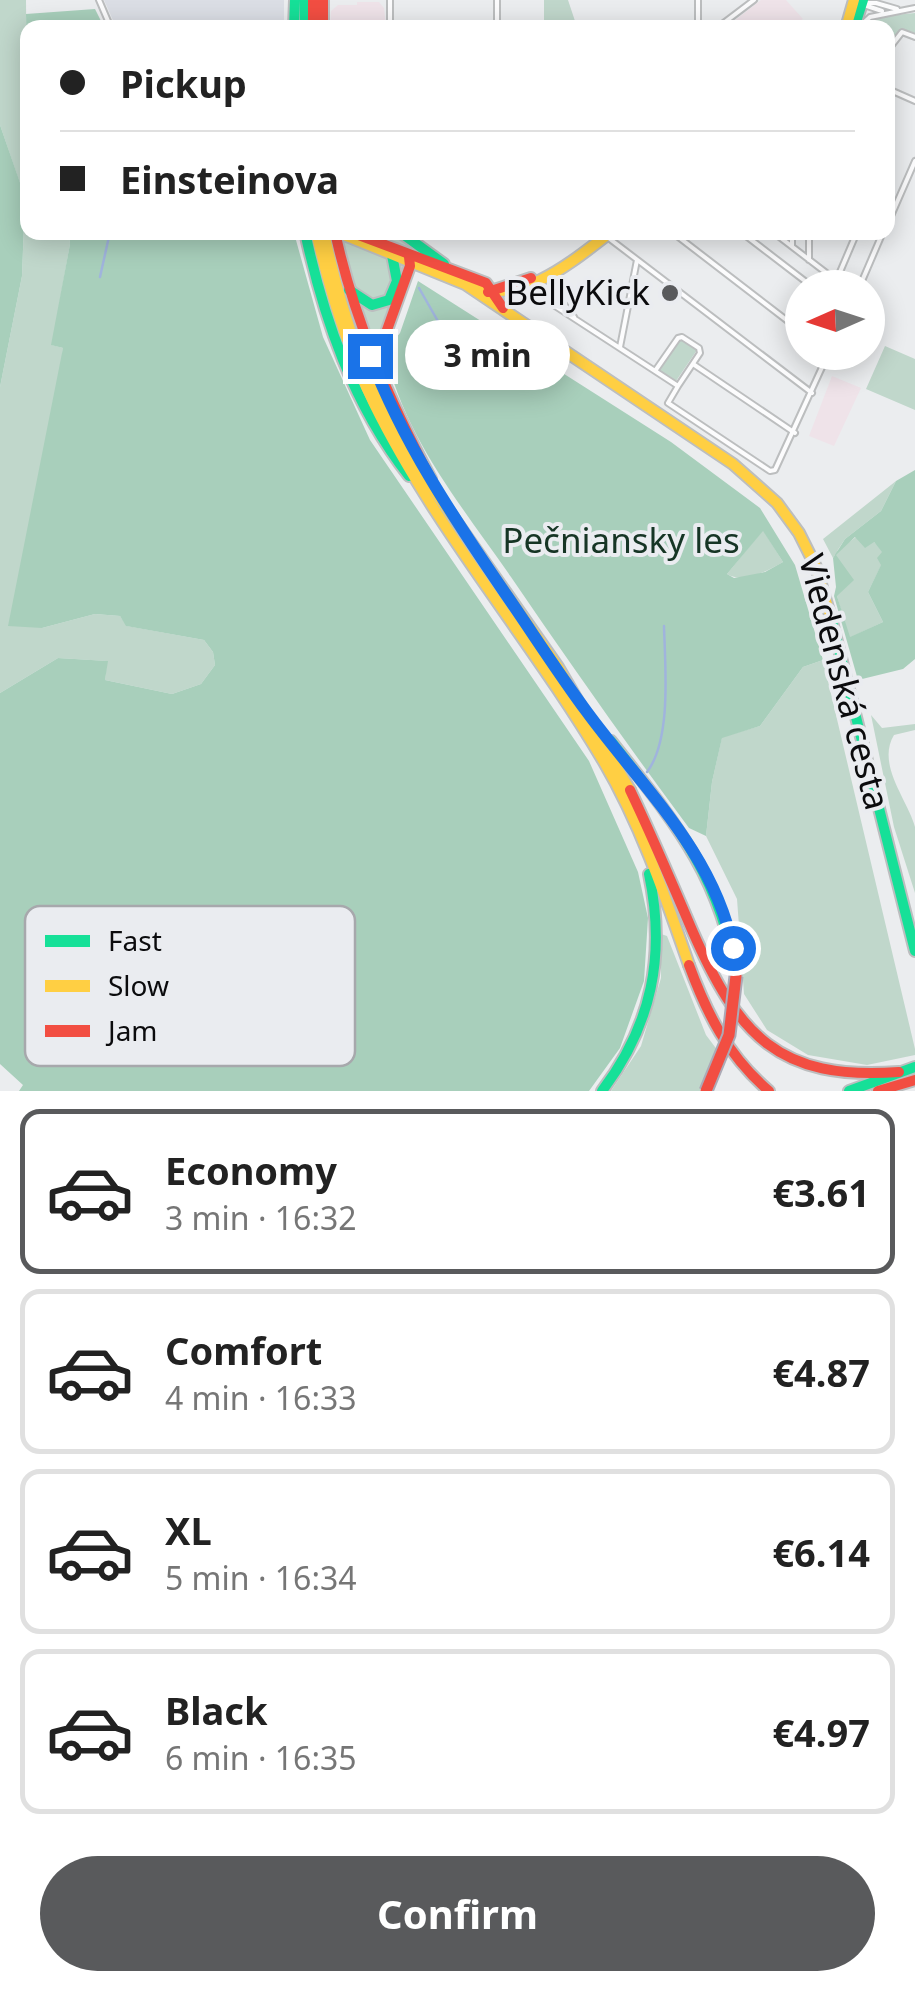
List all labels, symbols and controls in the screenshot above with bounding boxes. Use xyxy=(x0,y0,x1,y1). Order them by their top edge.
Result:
text: Pickup xyxy=(120,57,247,109)
text: Einsteinova xyxy=(120,153,339,205)
place label: BellyKick xyxy=(505,268,650,315)
north arrow xyxy=(785,270,885,370)
map controls xyxy=(785,270,885,370)
marker: BellyKick xyxy=(659,282,681,304)
callout: 3 min xyxy=(405,321,570,391)
text: 3 min xyxy=(443,333,532,376)
route end xyxy=(348,334,393,379)
park label: Pečniansky les xyxy=(502,516,740,563)
street label: Viedenská cesta xyxy=(789,549,902,814)
legend xyxy=(25,906,355,1066)
text: Fast xyxy=(108,921,162,959)
route start xyxy=(711,926,756,971)
text: Slow xyxy=(108,966,169,1004)
text: Jam xyxy=(105,1011,158,1049)
text: Economy xyxy=(165,1144,337,1196)
icon: car xyxy=(45,1147,135,1237)
text: €3.61 xyxy=(772,1166,870,1218)
text: 3 min · 16:32 xyxy=(165,1196,357,1239)
text: Comfort xyxy=(165,1324,322,1376)
icon: car xyxy=(45,1327,135,1417)
text: €4.87 xyxy=(772,1346,870,1398)
text: 4 min · 16:33 xyxy=(165,1376,357,1419)
text: XL xyxy=(165,1504,212,1556)
icon: car xyxy=(45,1507,135,1597)
text: €6.14 xyxy=(772,1526,870,1578)
text: 5 min · 16:34 xyxy=(165,1556,357,1599)
text: Black xyxy=(165,1684,268,1736)
icon: car xyxy=(45,1687,135,1777)
text: €4.97 xyxy=(772,1706,870,1758)
text: 6 min · 16:35 xyxy=(165,1736,357,1779)
button: Confirm xyxy=(40,1856,875,1971)

